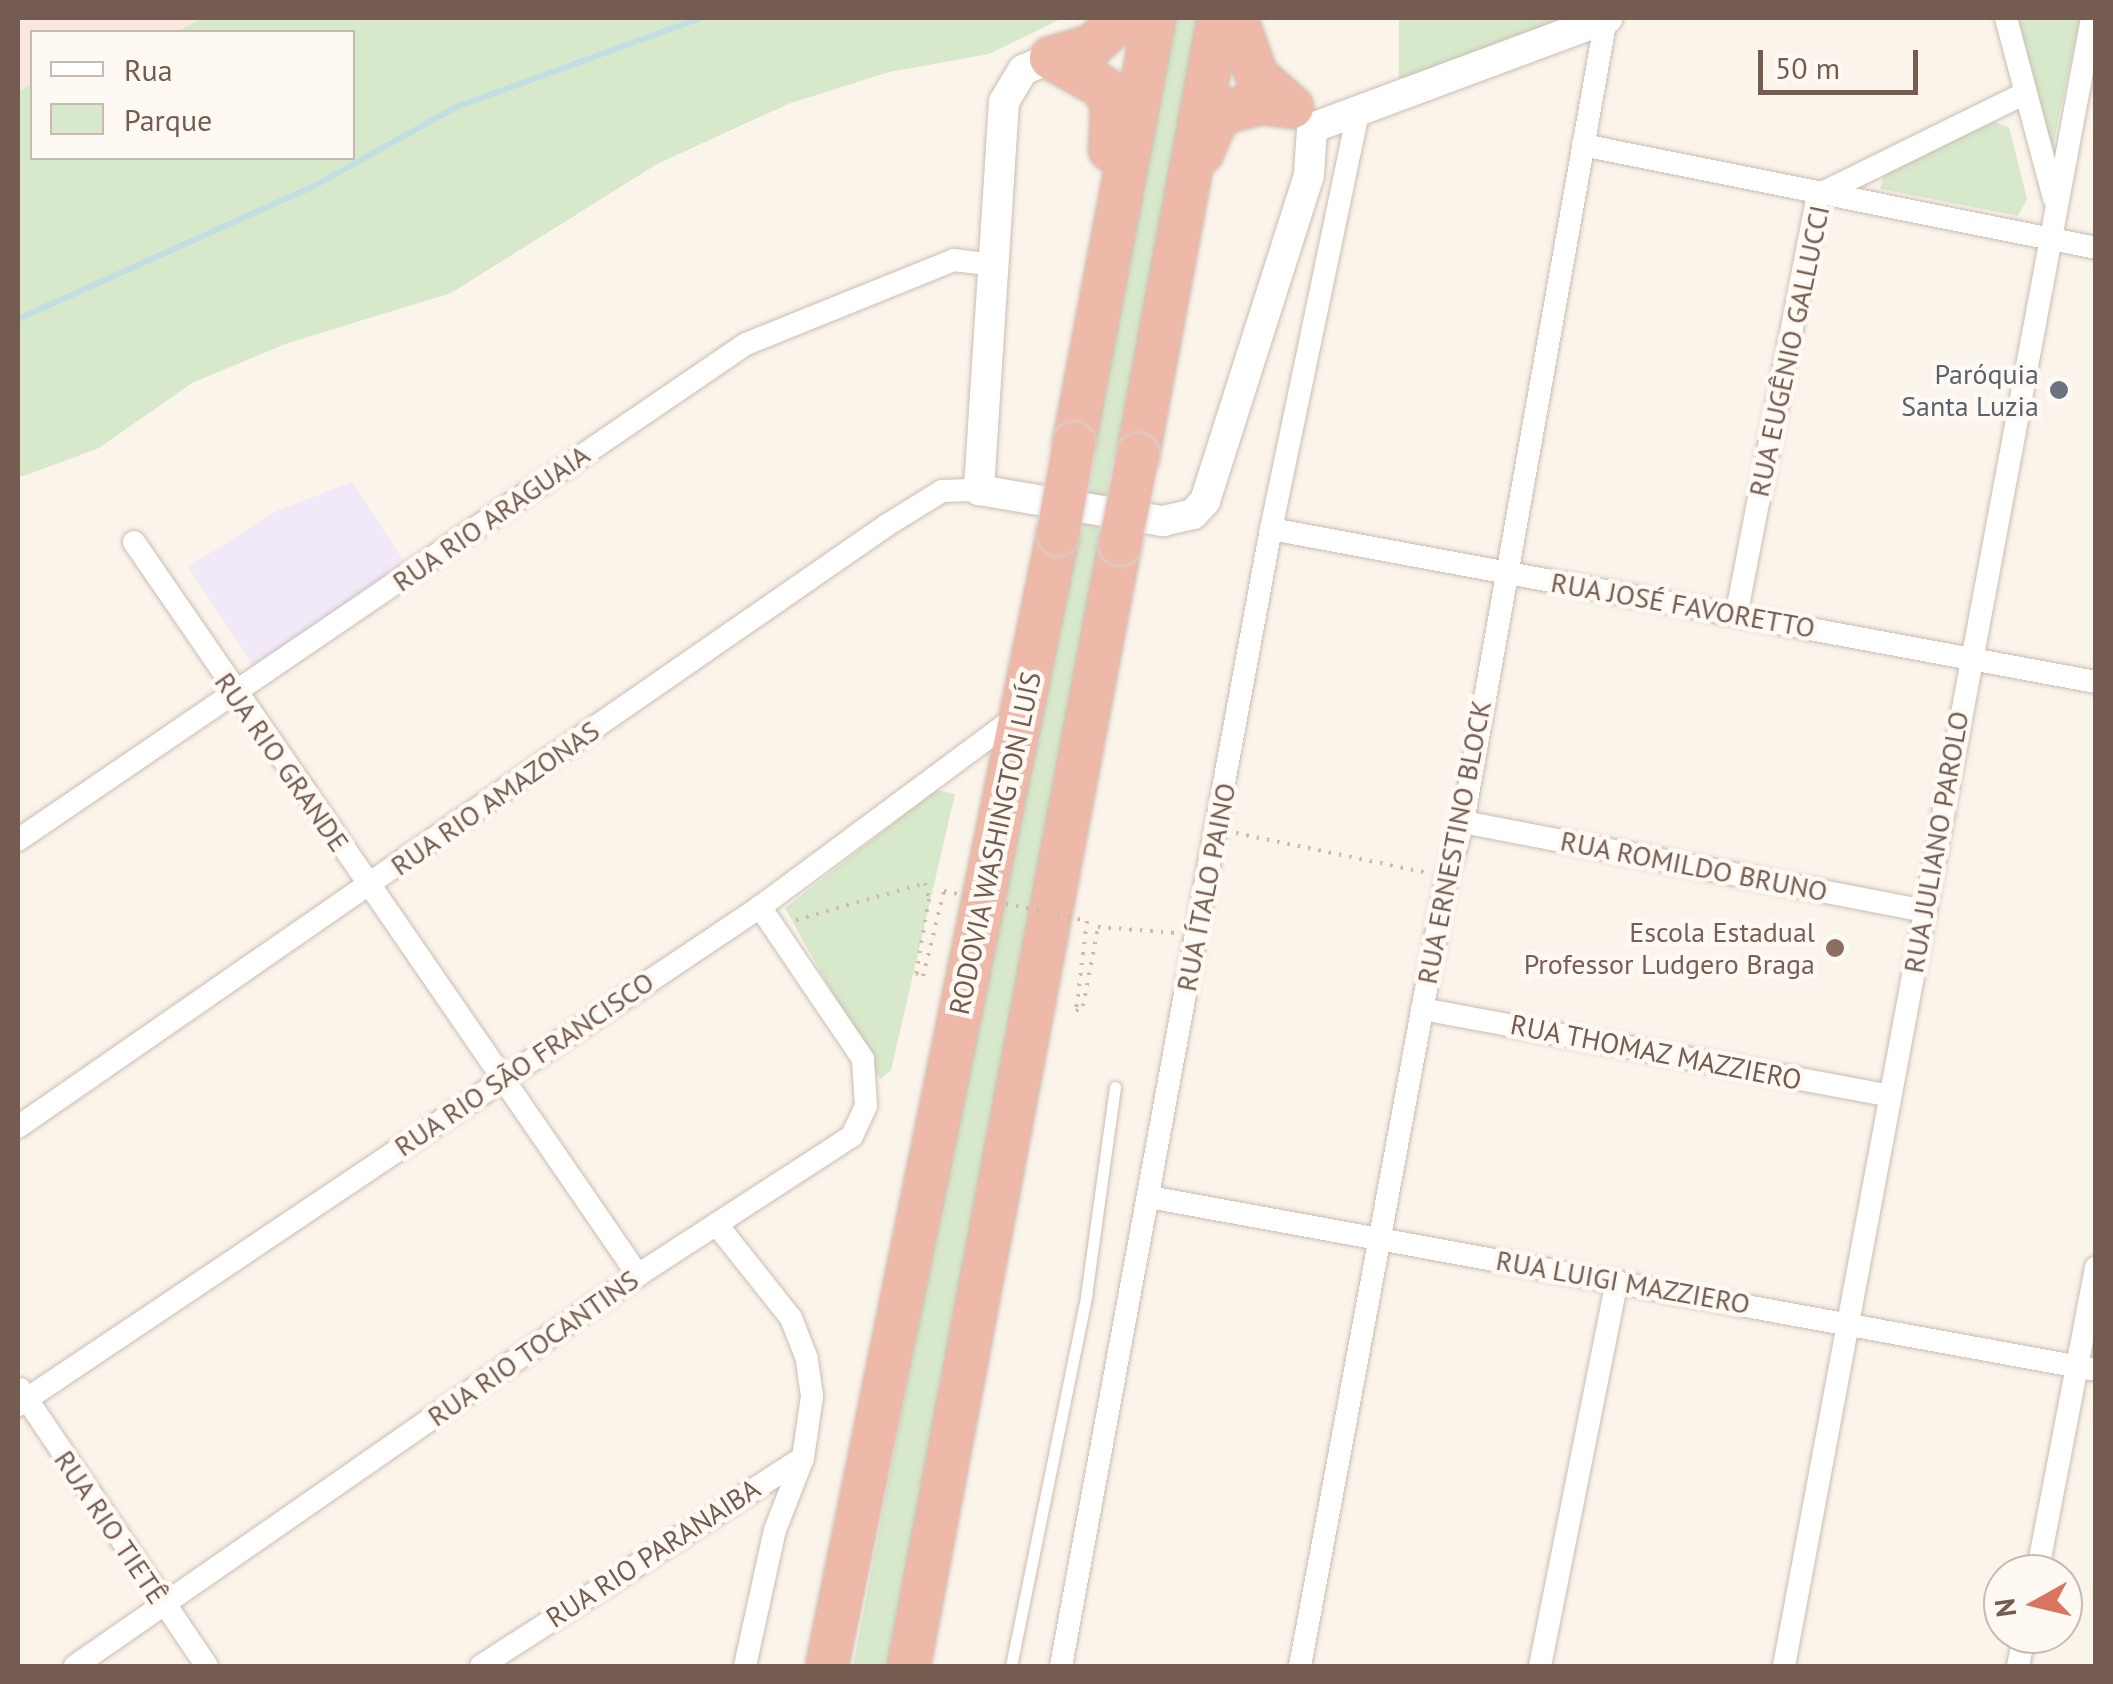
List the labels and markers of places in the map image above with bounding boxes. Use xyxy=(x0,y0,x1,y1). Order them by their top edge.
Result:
place label: Paróquia Santa Luzia xyxy=(1901,357,2039,423)
marker: Paróquia Santa Luzia xyxy=(2048,379,2070,401)
place label: Escola Estadual Professor Ludgero Braga xyxy=(1524,915,1815,981)
marker: Escola Estadual Professor Ludgero Braga xyxy=(1824,937,1846,959)

